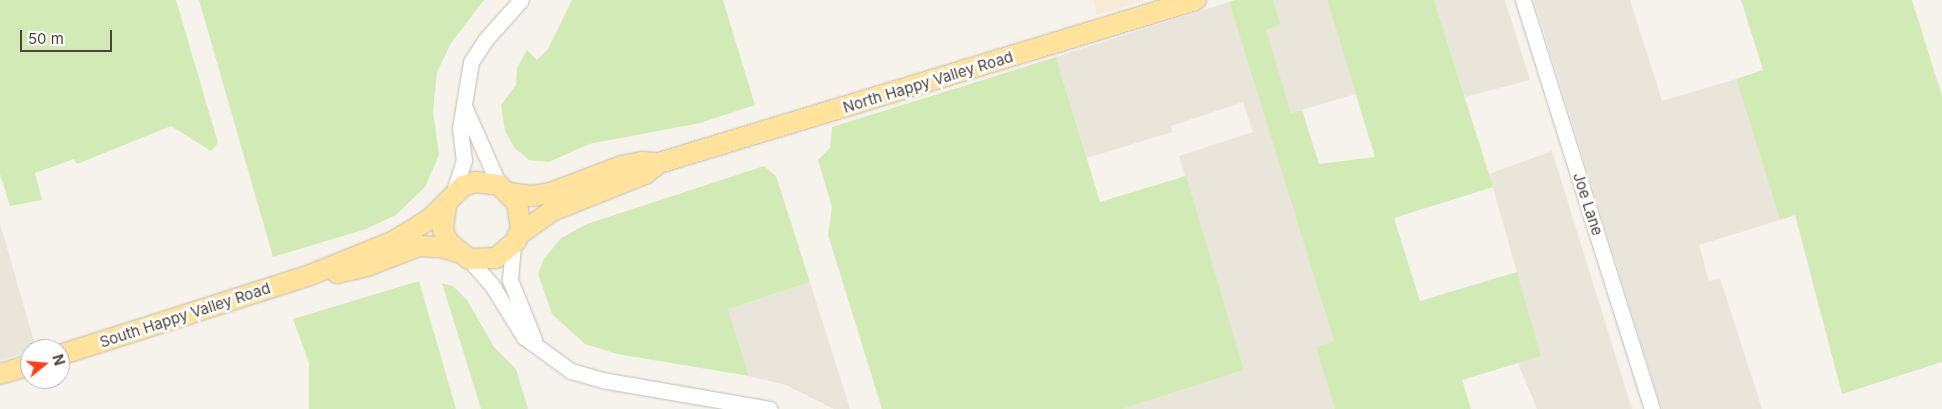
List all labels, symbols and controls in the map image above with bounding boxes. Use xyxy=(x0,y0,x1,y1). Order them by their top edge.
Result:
scale bar xyxy=(22,20,115,52)
text: 50 m xyxy=(28,29,64,48)
street label: North Happy Valley Road xyxy=(841,48,1015,116)
street label: Joe Lane xyxy=(1569,170,1607,238)
street label: South Happy Valley Road xyxy=(97,279,273,351)
north arrow xyxy=(20,339,70,389)
text: N xyxy=(49,352,69,367)

